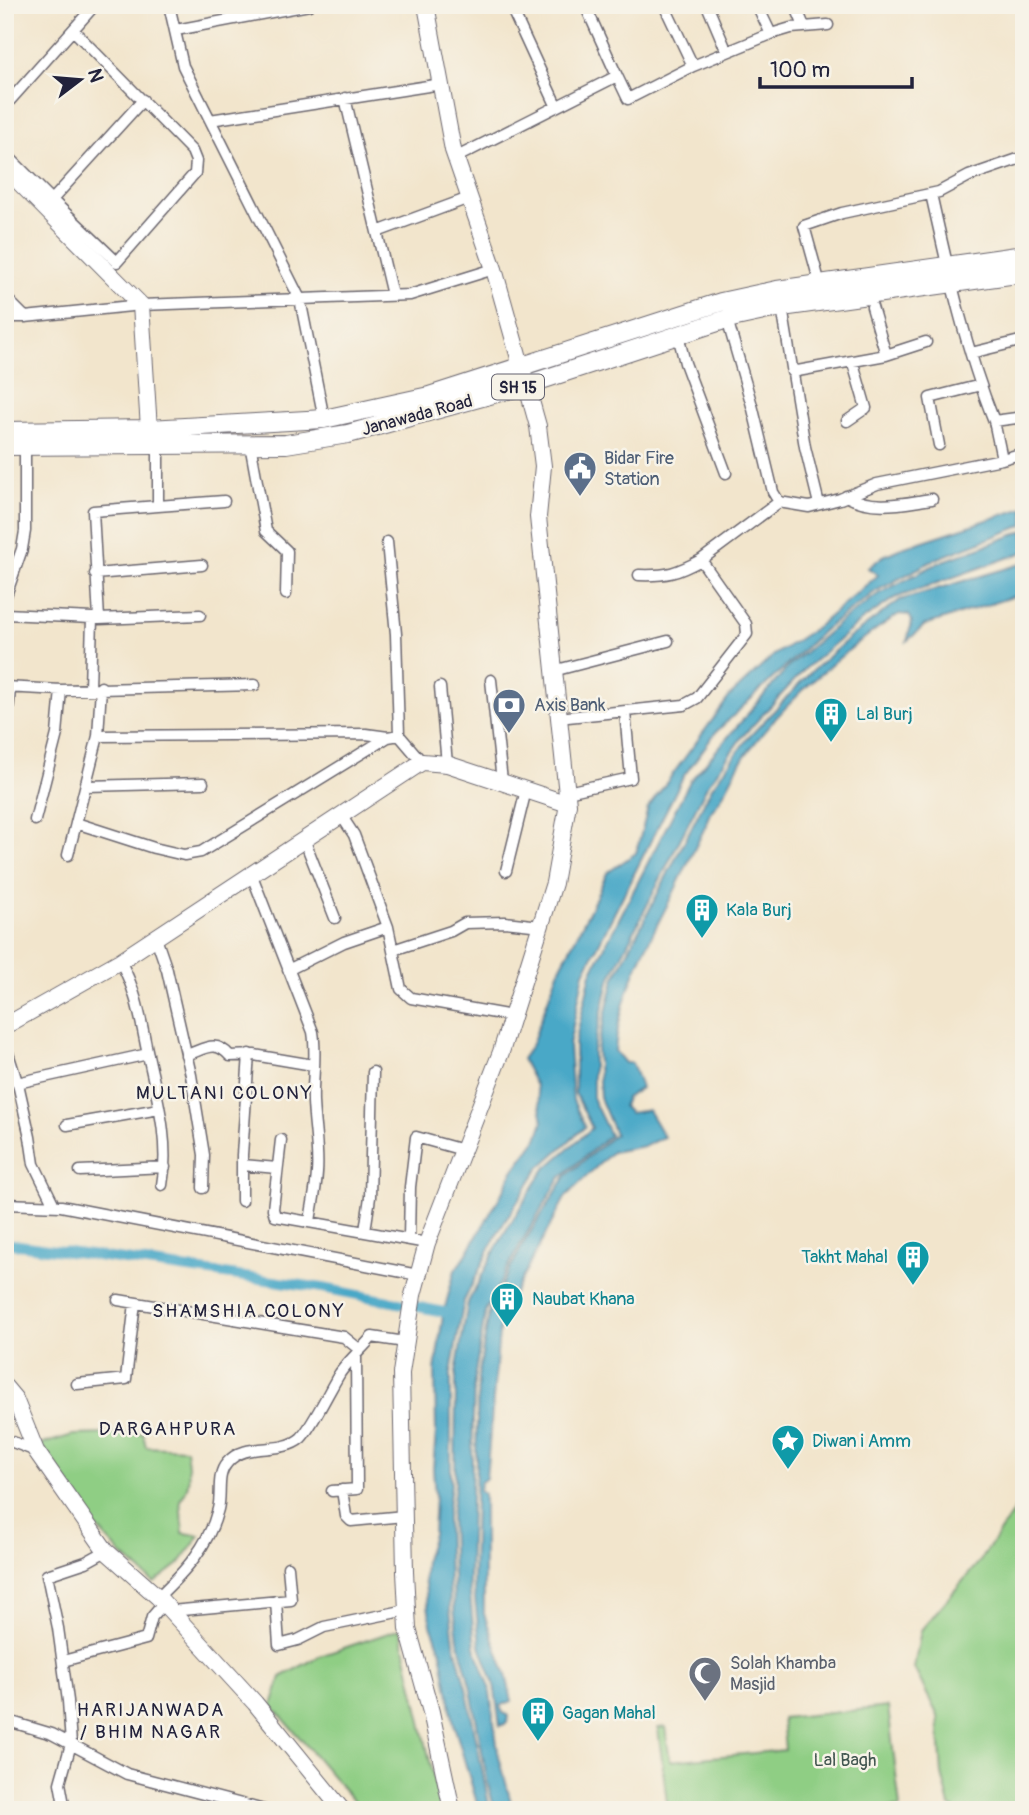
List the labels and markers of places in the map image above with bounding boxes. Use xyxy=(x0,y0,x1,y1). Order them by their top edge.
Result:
place label: Bidar Fire Station xyxy=(604,447,674,491)
public building icon: Bidar Fire Station xyxy=(561,449,599,498)
bank icon: Axis Bank xyxy=(490,686,528,735)
place label: Axis Bank xyxy=(534,694,606,717)
building icon: Lal Burj xyxy=(812,695,850,744)
place label: Lal Burj xyxy=(856,703,913,726)
building icon: Kala Burj xyxy=(683,891,721,940)
place label: Kala Burj xyxy=(726,899,792,922)
building icon: Takht Mahal xyxy=(894,1238,932,1287)
place label: Takht Mahal xyxy=(801,1246,888,1269)
building icon: Naubat Khana xyxy=(488,1280,526,1329)
place label: Naubat Khana xyxy=(532,1288,635,1311)
place icon: Diwan i Amm xyxy=(769,1422,807,1471)
place label: Diwan i Amm xyxy=(812,1430,911,1453)
place label: Solah Khamba Masjid xyxy=(730,1652,836,1696)
mosque icon: Solah Khamba Masjid xyxy=(686,1654,724,1703)
building icon: Gagan Mahal xyxy=(519,1694,557,1743)
place label: Gagan Mahal xyxy=(562,1702,656,1725)

